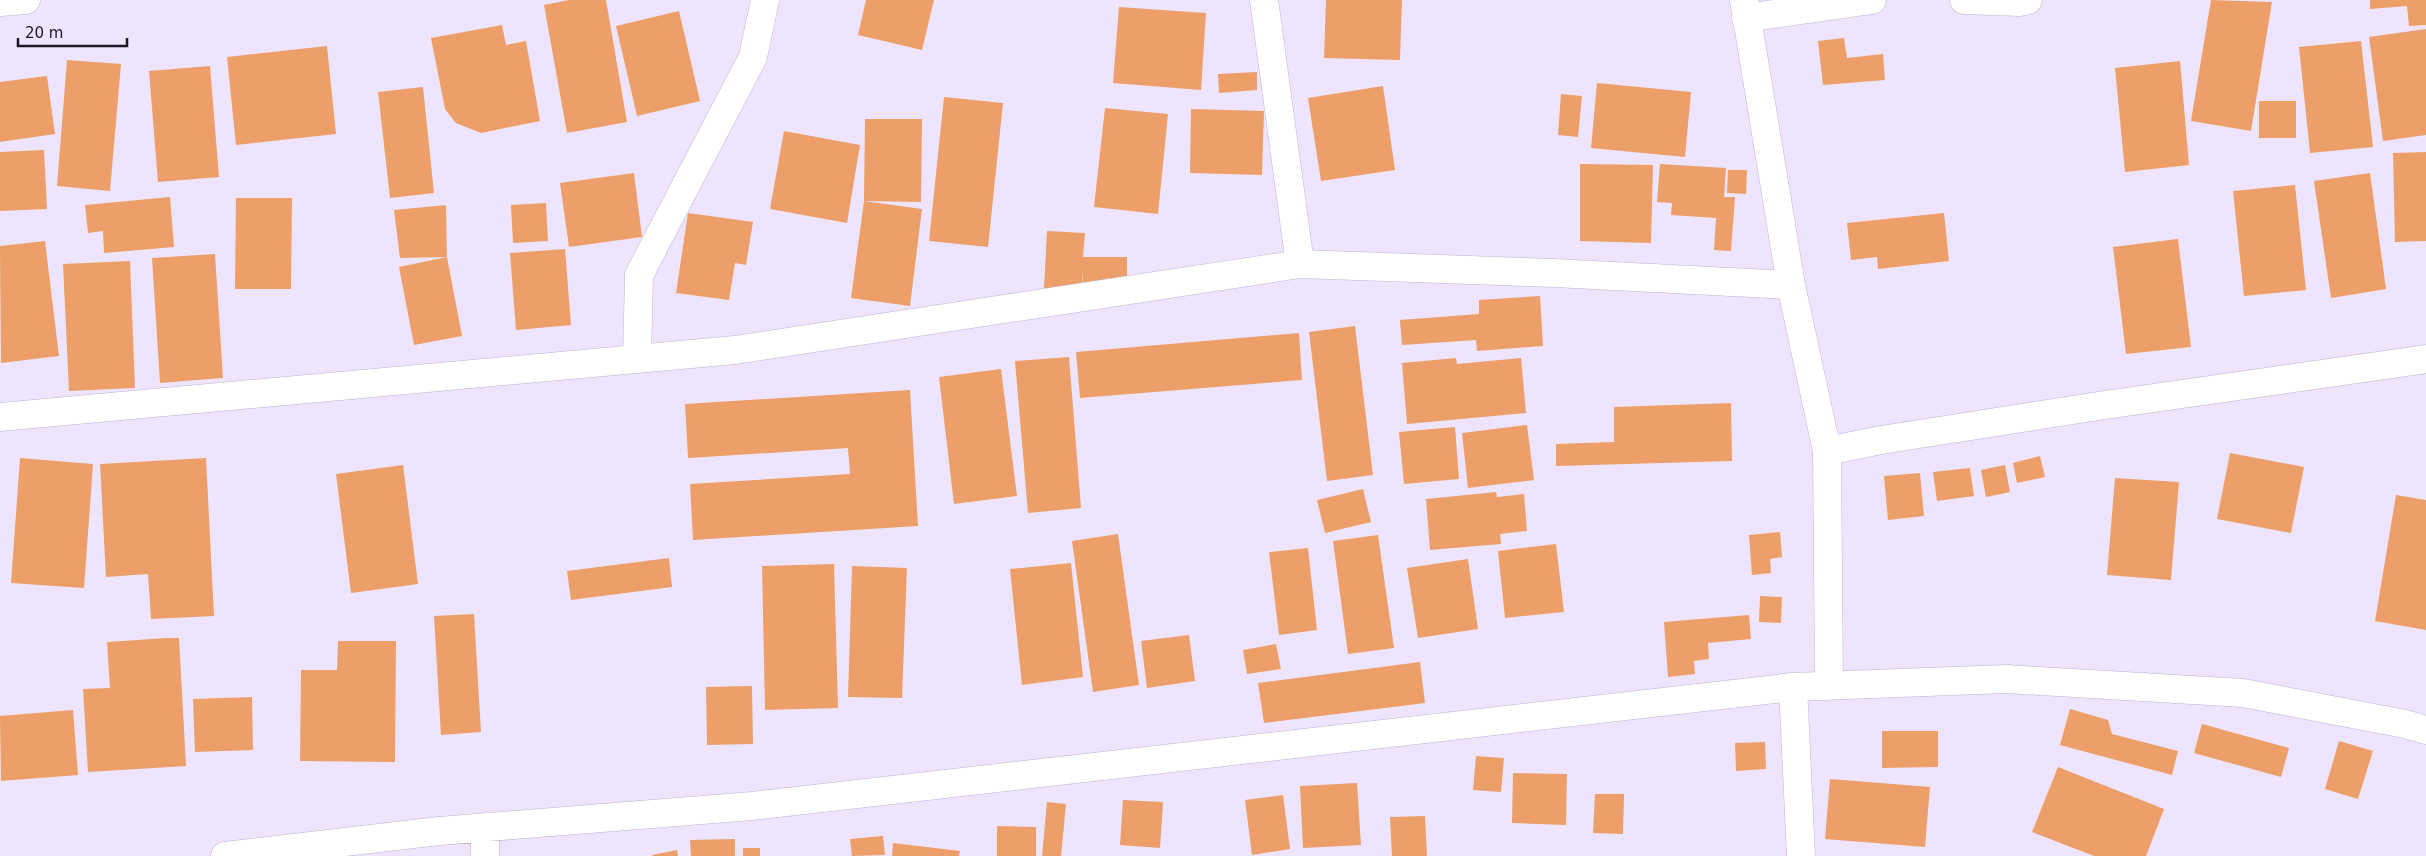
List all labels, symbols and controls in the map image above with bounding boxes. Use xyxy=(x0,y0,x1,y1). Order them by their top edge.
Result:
scale bar xyxy=(18,15,126,47)
text: 20 m xyxy=(25,24,63,42)

